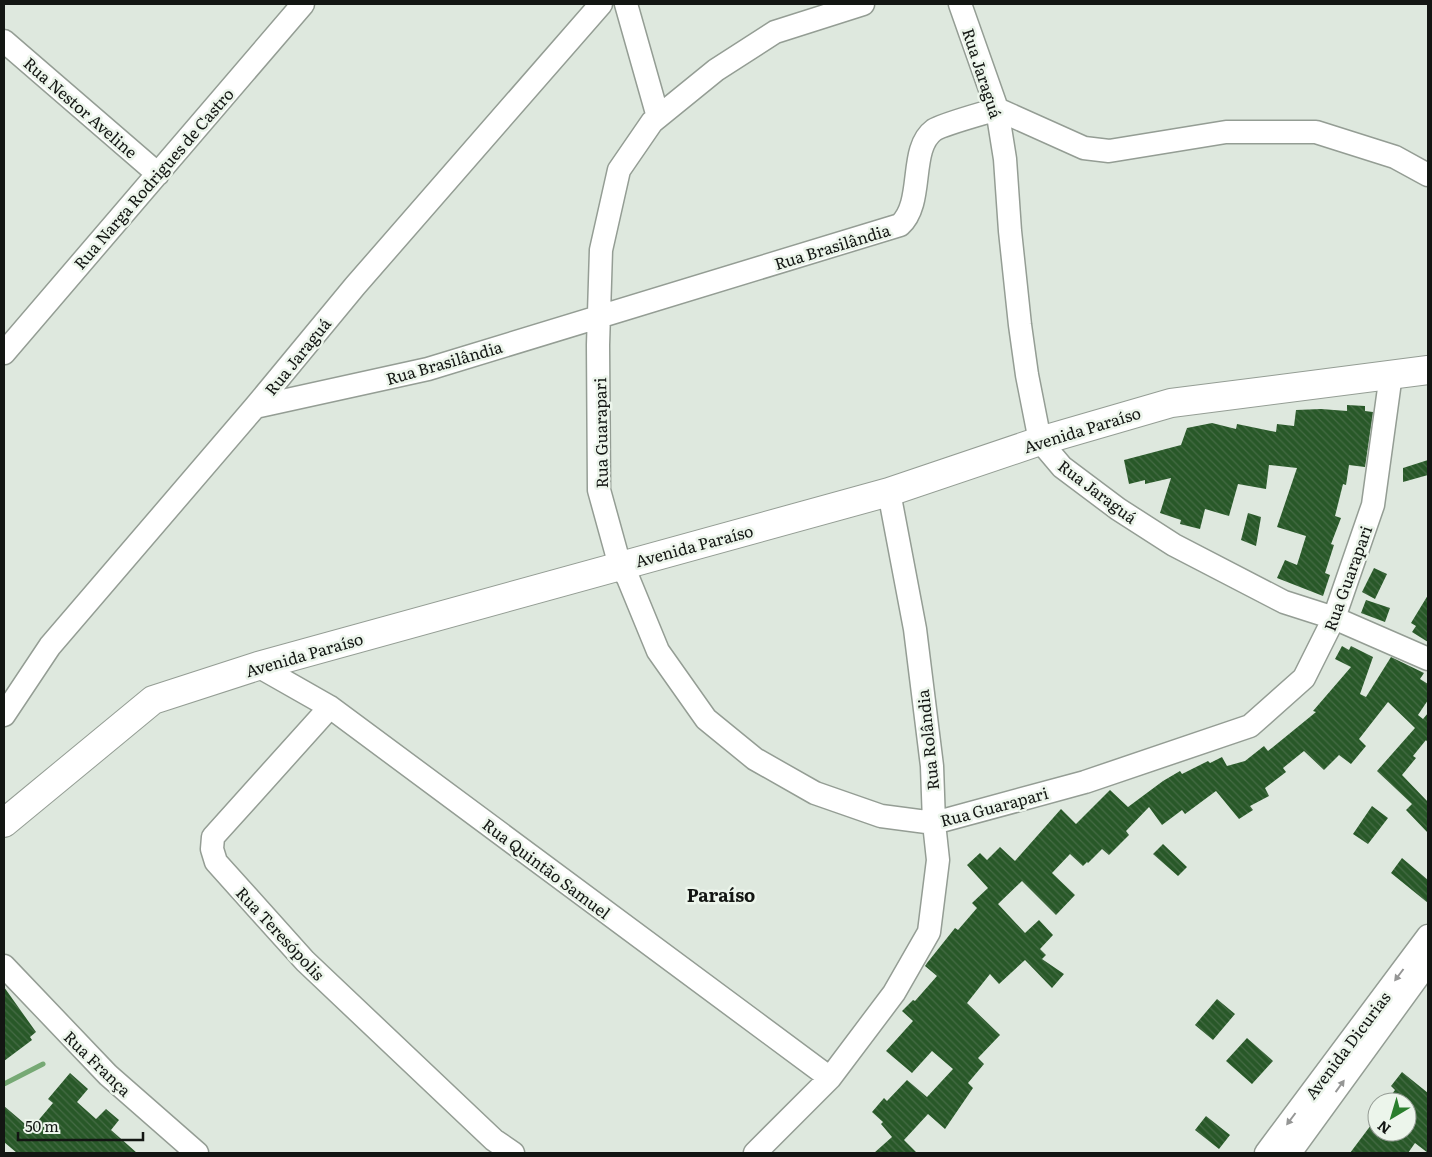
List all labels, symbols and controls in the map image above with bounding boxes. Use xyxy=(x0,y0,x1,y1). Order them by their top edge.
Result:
street label: Rua Jaraguá xyxy=(957,25,1009,122)
street label: Rua Nestor Aveline xyxy=(19,51,143,163)
street label: Rua Narga Rodrigues de Castro xyxy=(67,82,239,274)
street label: Rua Brasilândia xyxy=(771,217,893,275)
street label: Rua Jaraguá xyxy=(258,312,336,400)
street label: Rua Brasilândia xyxy=(383,334,505,390)
street label: Rua Guarapari xyxy=(587,377,613,489)
street label: Avenida Paraíso xyxy=(1020,400,1144,458)
street label: Rua Jaraguá xyxy=(1053,453,1143,529)
street label: Avenida Paraíso xyxy=(632,518,756,572)
street label: Rua Guarapari xyxy=(1317,522,1377,634)
street label: Avenida Paraíso xyxy=(242,626,366,682)
street label: Rua Rolândia xyxy=(910,688,944,792)
street label: Rua Guarapari xyxy=(937,780,1051,832)
street label: Rua Quintão Samuel xyxy=(478,812,616,924)
street label: Rua Teresópolis xyxy=(231,881,331,985)
district label: Paraíso xyxy=(687,881,755,908)
one-way arrow xyxy=(1394,968,1404,982)
street label: Avenida Dicurias xyxy=(1298,986,1396,1104)
street label: Rua França xyxy=(59,1025,137,1102)
one-way arrow xyxy=(1334,1079,1344,1092)
north arrow xyxy=(1367,1092,1417,1142)
scale bar xyxy=(18,1110,142,1142)
one-way arrow xyxy=(1286,1112,1297,1125)
text: 50 m xyxy=(25,1114,59,1137)
text: N xyxy=(1372,1116,1394,1140)

